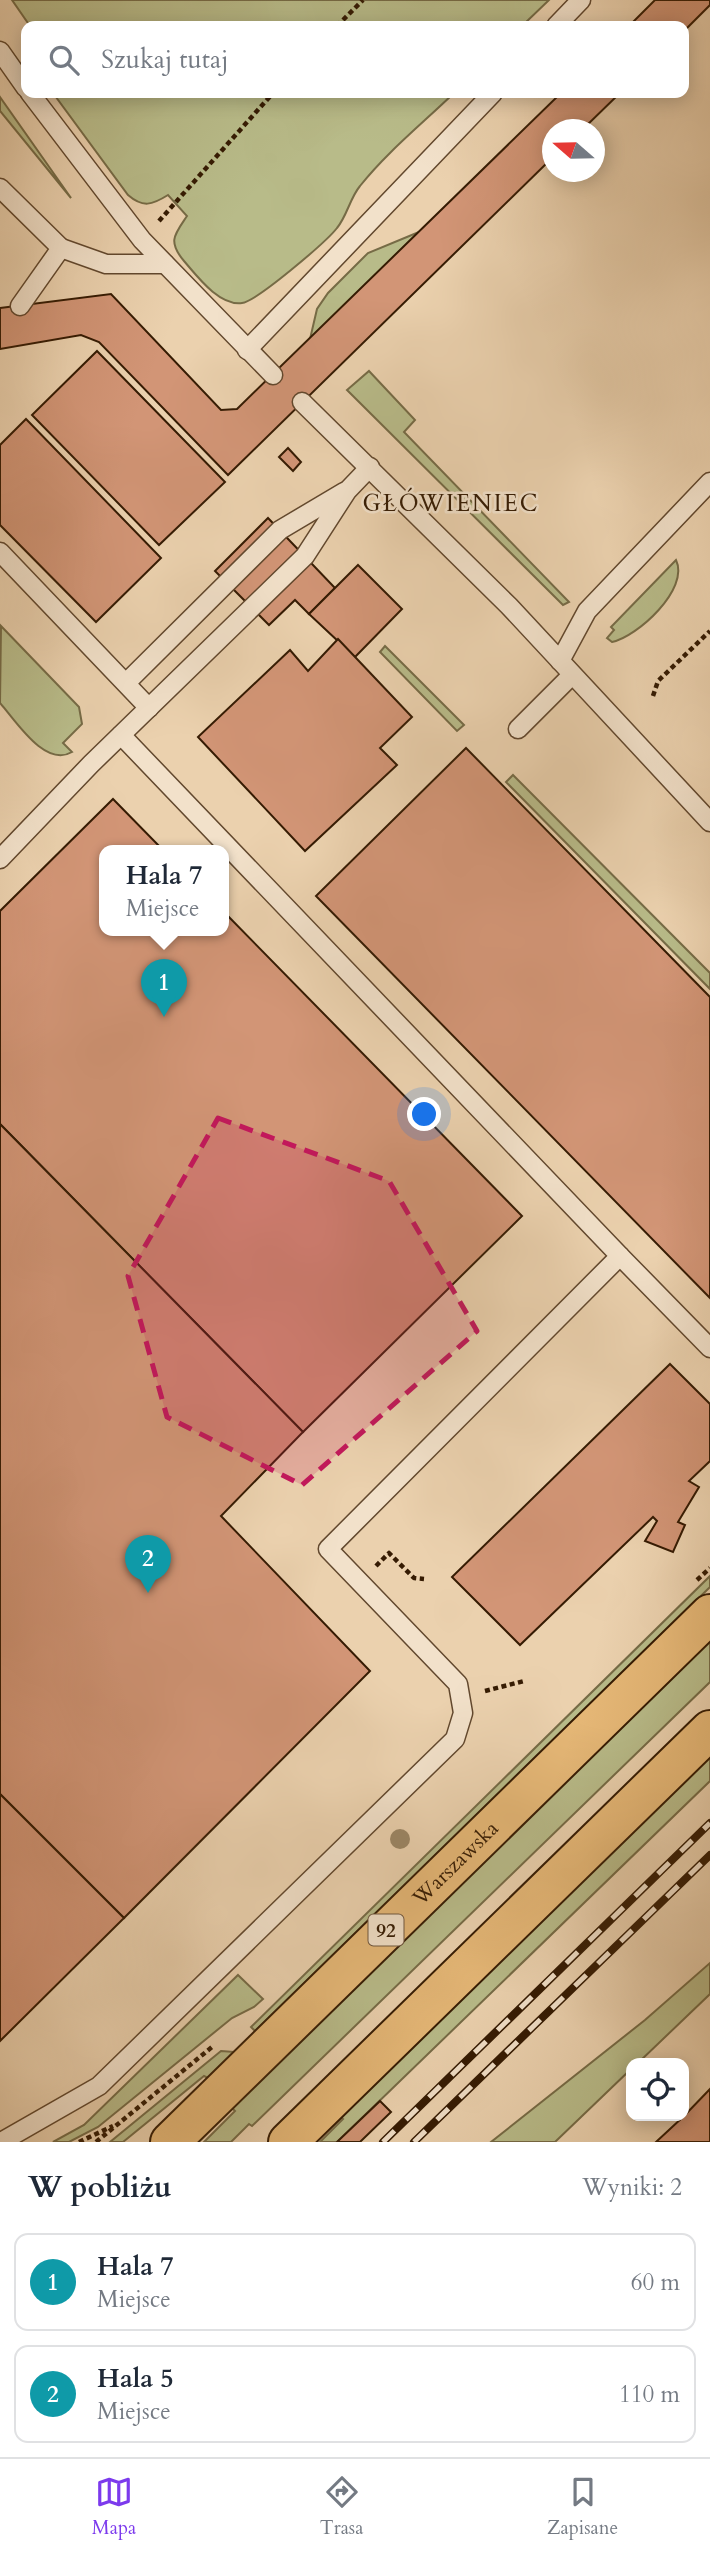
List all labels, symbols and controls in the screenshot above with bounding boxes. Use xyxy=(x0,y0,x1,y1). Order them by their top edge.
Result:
search box xyxy=(21,21,689,98)
icon: search xyxy=(45,41,83,79)
text: Szukaj tutaj xyxy=(101,42,229,77)
north arrow xyxy=(542,119,605,182)
district label: GŁÓWIENIEC xyxy=(363,487,539,519)
popup xyxy=(99,845,229,936)
text: Hala 7 xyxy=(126,858,202,893)
text: Miejsce xyxy=(126,893,199,924)
pin: 1 xyxy=(141,959,187,1017)
your location xyxy=(407,1097,441,1131)
pin: 2 xyxy=(125,1535,171,1593)
street label: Warszawska xyxy=(406,1815,505,1913)
road number: 92 xyxy=(368,1914,404,1946)
map controls xyxy=(626,2058,689,2121)
button: locate xyxy=(626,2058,689,2121)
text: W pobliżu xyxy=(28,2167,172,2208)
text: Wyniki: 2 xyxy=(582,2172,682,2203)
text: Hala 7 xyxy=(97,2249,174,2284)
text: 1 xyxy=(47,2267,59,2298)
text: 60 m xyxy=(631,2267,680,2298)
text: Miejsce xyxy=(97,2284,171,2315)
text: Hala 5 xyxy=(97,2361,174,2396)
text: 2 xyxy=(47,2379,59,2410)
text: 110 m xyxy=(619,2379,680,2410)
text: Miejsce xyxy=(97,2396,171,2427)
tab: Mapa xyxy=(92,2473,136,2541)
tab: Trasa xyxy=(320,2473,363,2541)
tab: Zapisane xyxy=(547,2473,618,2541)

